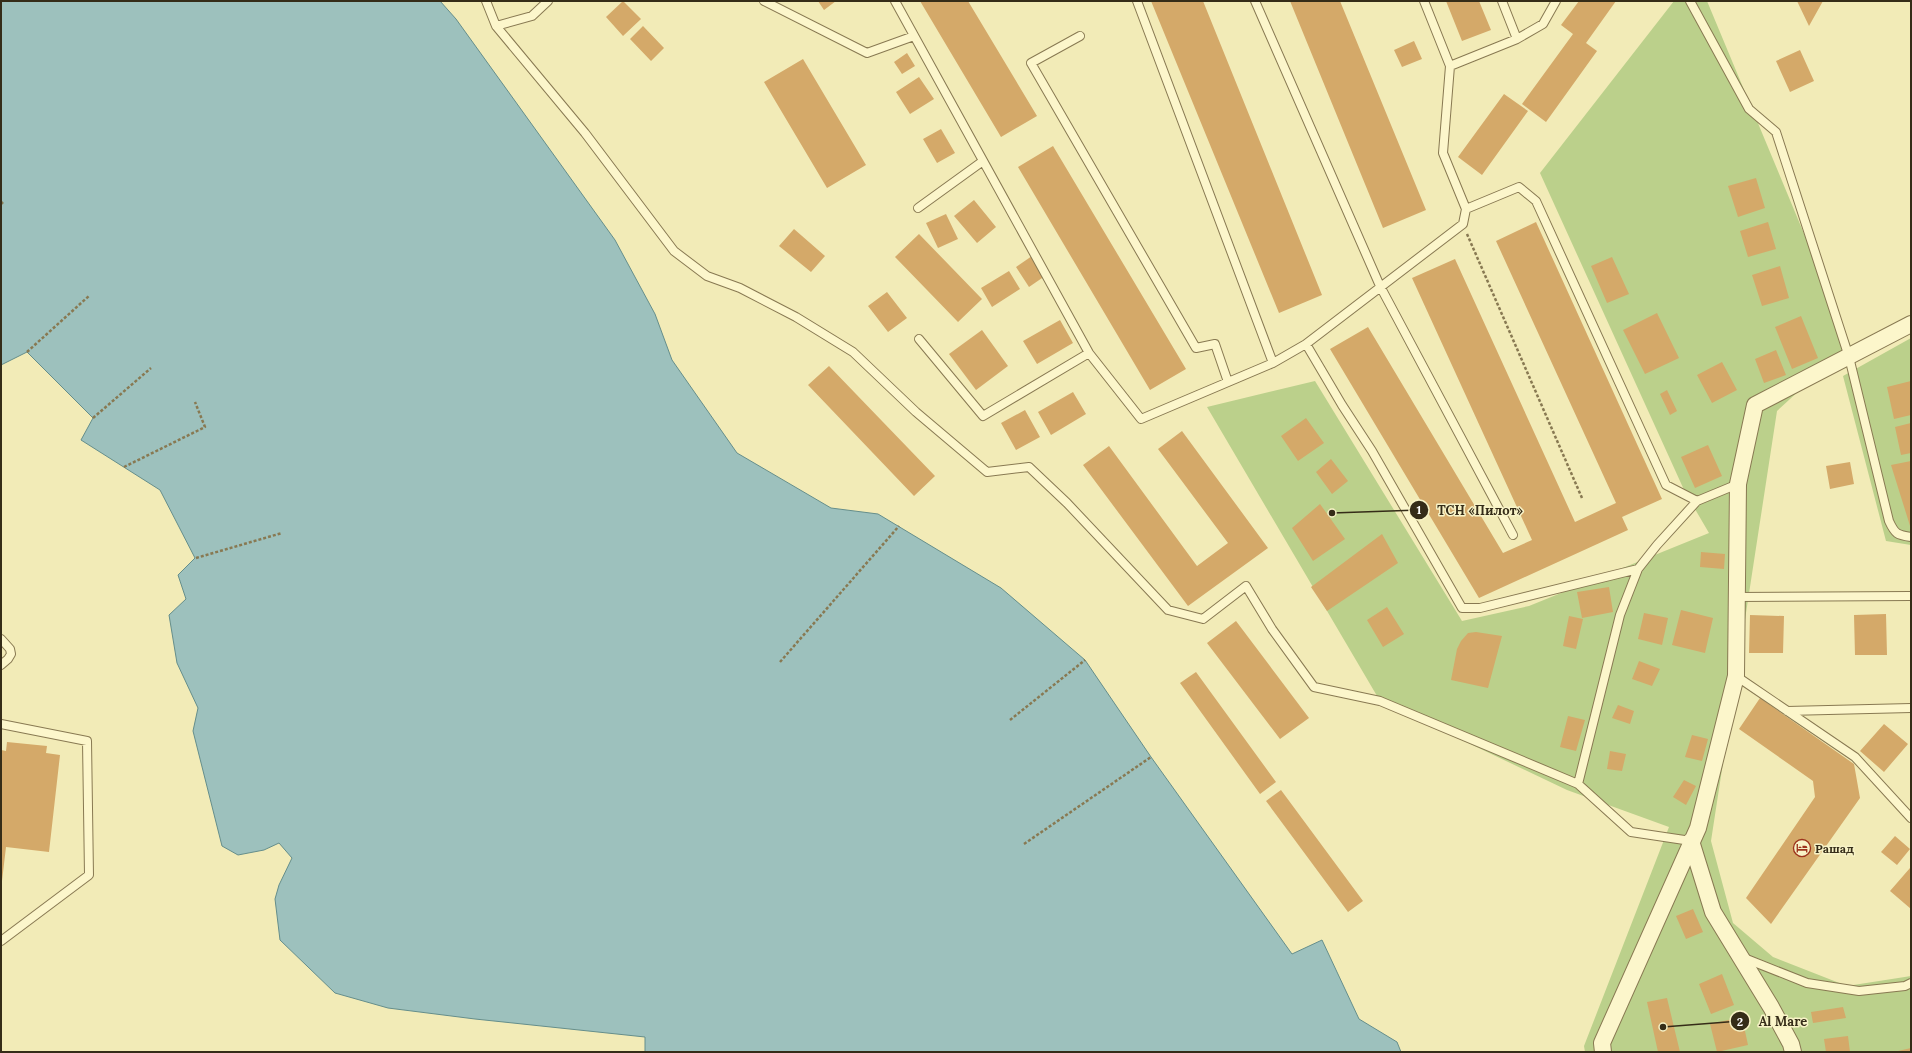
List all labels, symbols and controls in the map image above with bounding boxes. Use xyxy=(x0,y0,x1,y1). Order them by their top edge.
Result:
callout: ТСН «Пилот» xyxy=(1409,498,1531,523)
text: 1 xyxy=(1417,502,1422,517)
text: ТСН «Пилот» xyxy=(1437,502,1523,519)
hotel icon: Рашад xyxy=(1792,838,1812,858)
place label: Рашад xyxy=(1815,841,1854,856)
callout: Al Mare xyxy=(1730,1009,1815,1034)
text: Al Mare xyxy=(1759,1013,1807,1030)
text: 2 xyxy=(1737,1014,1743,1029)

